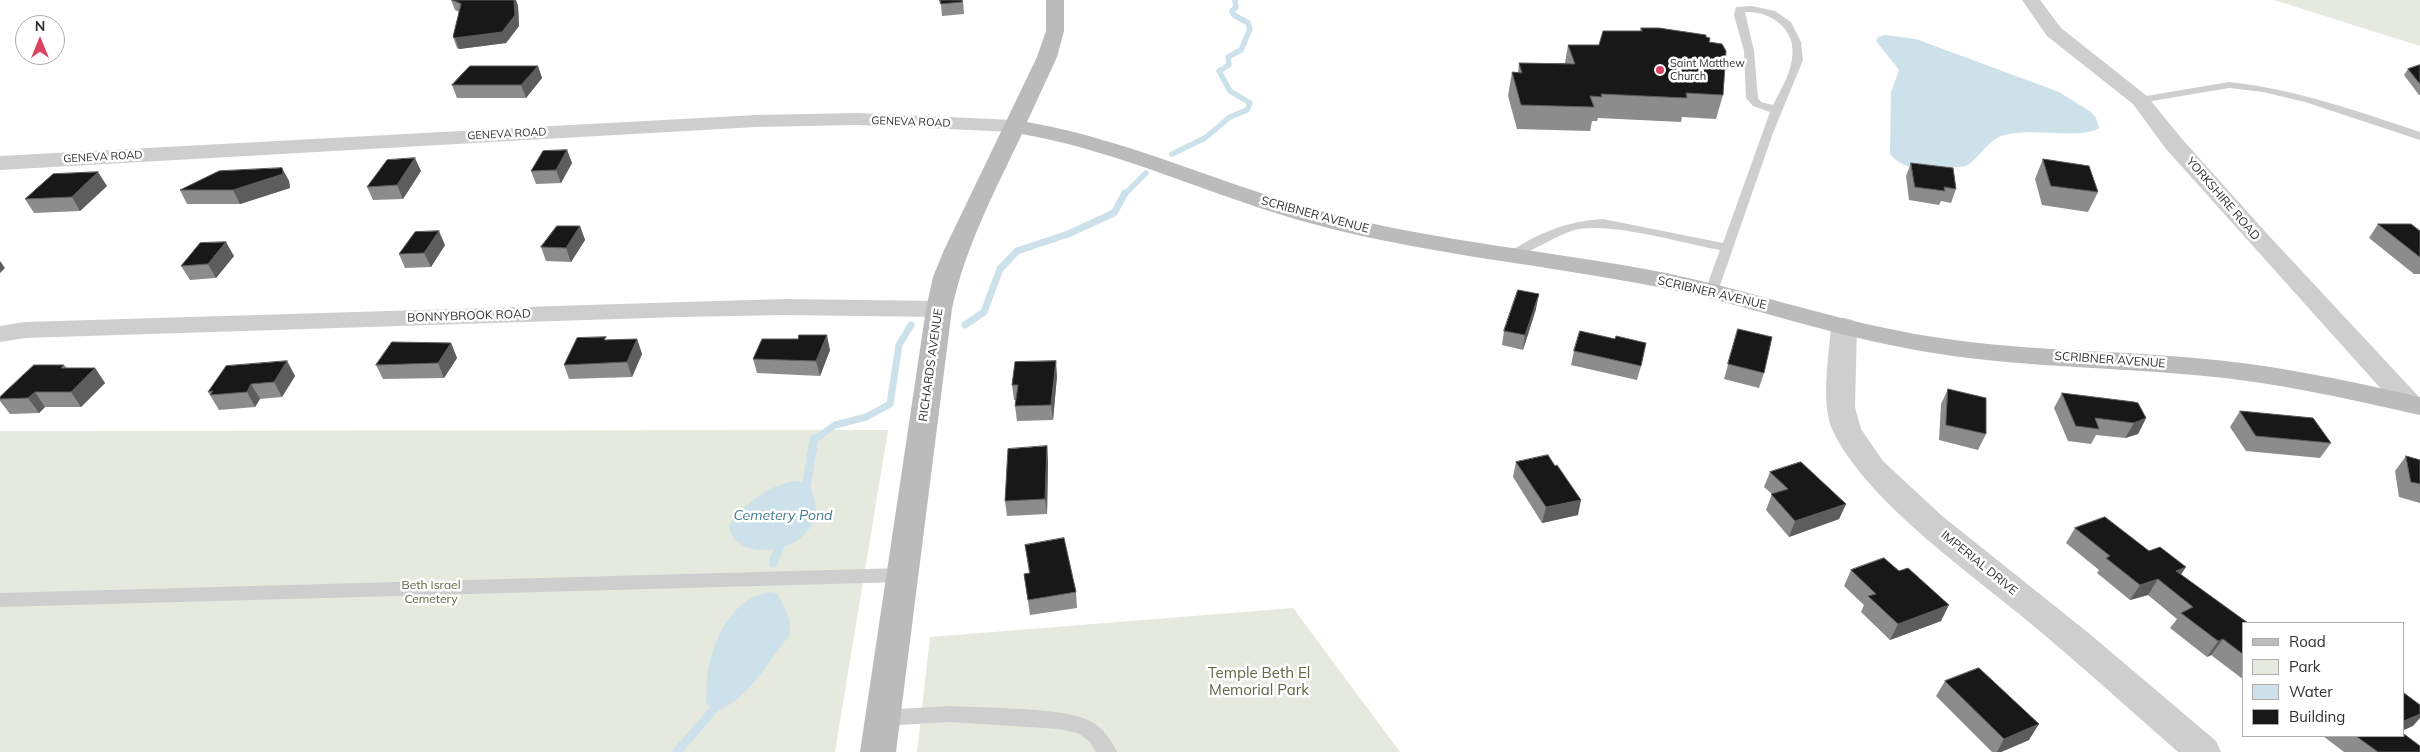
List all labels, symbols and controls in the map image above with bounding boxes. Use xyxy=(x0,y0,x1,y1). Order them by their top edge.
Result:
north arrow xyxy=(15,15,65,65)
text: N xyxy=(35,17,45,35)
place label: Saint Matthew Church xyxy=(1670,57,1745,83)
marker: Saint Matthew Church xyxy=(1654,64,1666,76)
street label: GENEVA ROAD xyxy=(871,114,951,130)
street label: GENEVA ROAD xyxy=(467,125,547,143)
street label: GENEVA ROAD xyxy=(63,148,143,166)
street label: YORKSHIRE ROAD xyxy=(2183,155,2263,243)
street label: SCRIBNER AVENUE xyxy=(1259,194,1371,236)
street label: SCRIBNER AVENUE xyxy=(1656,273,1768,313)
street label: BONNYBROOK ROAD xyxy=(407,307,531,325)
street label: RICHARDS AVENUE xyxy=(916,308,946,422)
street label: SCRIBNER AVENUE xyxy=(2054,349,2166,371)
water label: Cemetery Pond xyxy=(733,508,833,524)
street label: IMPERIAL DRIVE xyxy=(1938,528,2020,598)
park label: Beth Israel Cemetery xyxy=(402,578,460,606)
legend xyxy=(2242,622,2405,737)
text: Road xyxy=(2289,632,2326,651)
text: Park xyxy=(2289,657,2321,676)
park label: Temple Beth El Memorial Park xyxy=(1208,664,1310,699)
text: Water xyxy=(2289,682,2333,701)
text: Building xyxy=(2289,707,2345,726)

